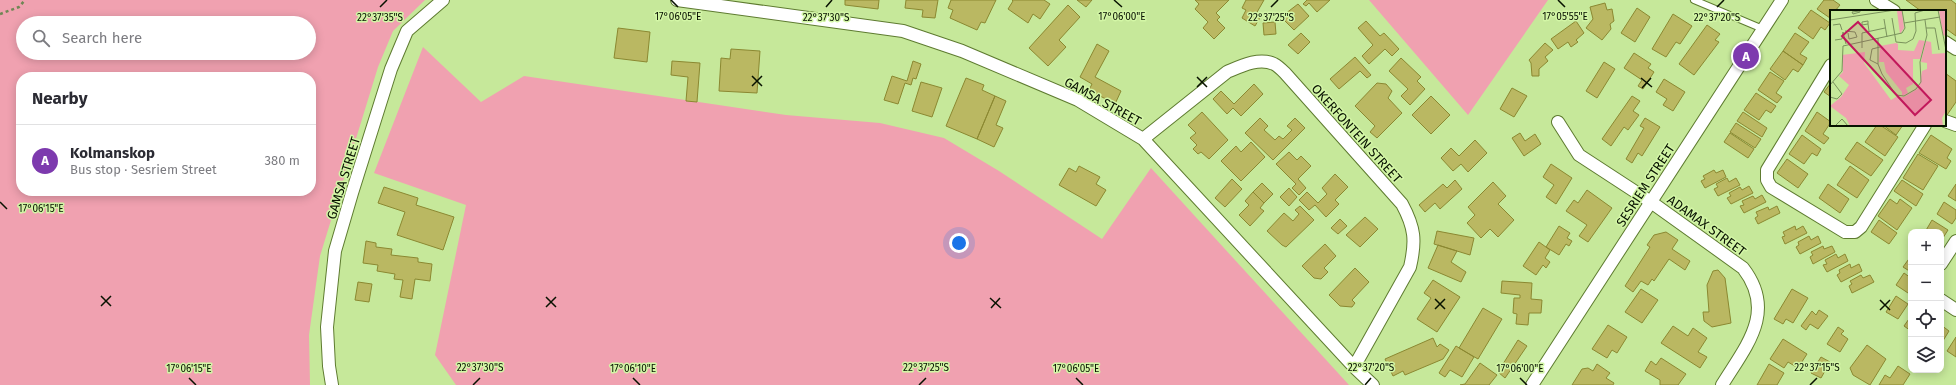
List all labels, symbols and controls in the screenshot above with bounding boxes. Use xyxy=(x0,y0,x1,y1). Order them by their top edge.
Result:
inset map xyxy=(1830,10,1946,126)
text: 17°06'05"E xyxy=(655,11,701,23)
text: 17°06'00"E xyxy=(1098,11,1146,23)
text: 17°05'55"E xyxy=(1542,11,1588,23)
text: 22°37'35"S xyxy=(357,12,404,24)
text: 22°37'30"S xyxy=(803,12,850,24)
text: 22°37'25"S xyxy=(1248,12,1294,24)
text: 22°37'20"S xyxy=(1694,12,1741,24)
search box xyxy=(16,16,316,60)
icon: search xyxy=(30,27,52,49)
text: Search here xyxy=(62,29,142,47)
pin: A xyxy=(1733,41,1759,71)
street label: GAMSA STREET xyxy=(1062,74,1144,129)
street label: OKERFONTEIN STREET xyxy=(1308,81,1405,186)
text: Nearby xyxy=(32,88,87,109)
street label: GAMSA STREET xyxy=(324,135,363,221)
street label: SESRIEM STREET xyxy=(1613,141,1678,229)
text: Kolmanskop xyxy=(70,144,155,162)
text: A xyxy=(41,153,49,168)
text: 380 m xyxy=(265,153,300,168)
text: Bus stop · Sesriem Street xyxy=(70,162,217,177)
street label: ADAMAX STREET xyxy=(1665,192,1749,259)
text: 17°06'15"E xyxy=(18,203,64,215)
map controls xyxy=(1908,229,1944,373)
button: + xyxy=(1908,229,1944,265)
your location xyxy=(949,233,969,253)
button: − xyxy=(1908,265,1944,301)
button: locate xyxy=(1908,301,1944,337)
button: layers xyxy=(1908,337,1944,373)
text: 22°37'30"S xyxy=(457,362,504,374)
text: 22°37'25"S xyxy=(903,362,949,374)
text: 22°37'20"S xyxy=(1348,362,1395,374)
text: 22°37'15"S xyxy=(1794,362,1840,374)
text: 17°06'15"E xyxy=(166,363,212,375)
text: 17°06'10"E xyxy=(610,363,656,375)
text: 17°06'05"E xyxy=(1053,363,1099,375)
text: 17°06'00"E xyxy=(1496,363,1544,375)

